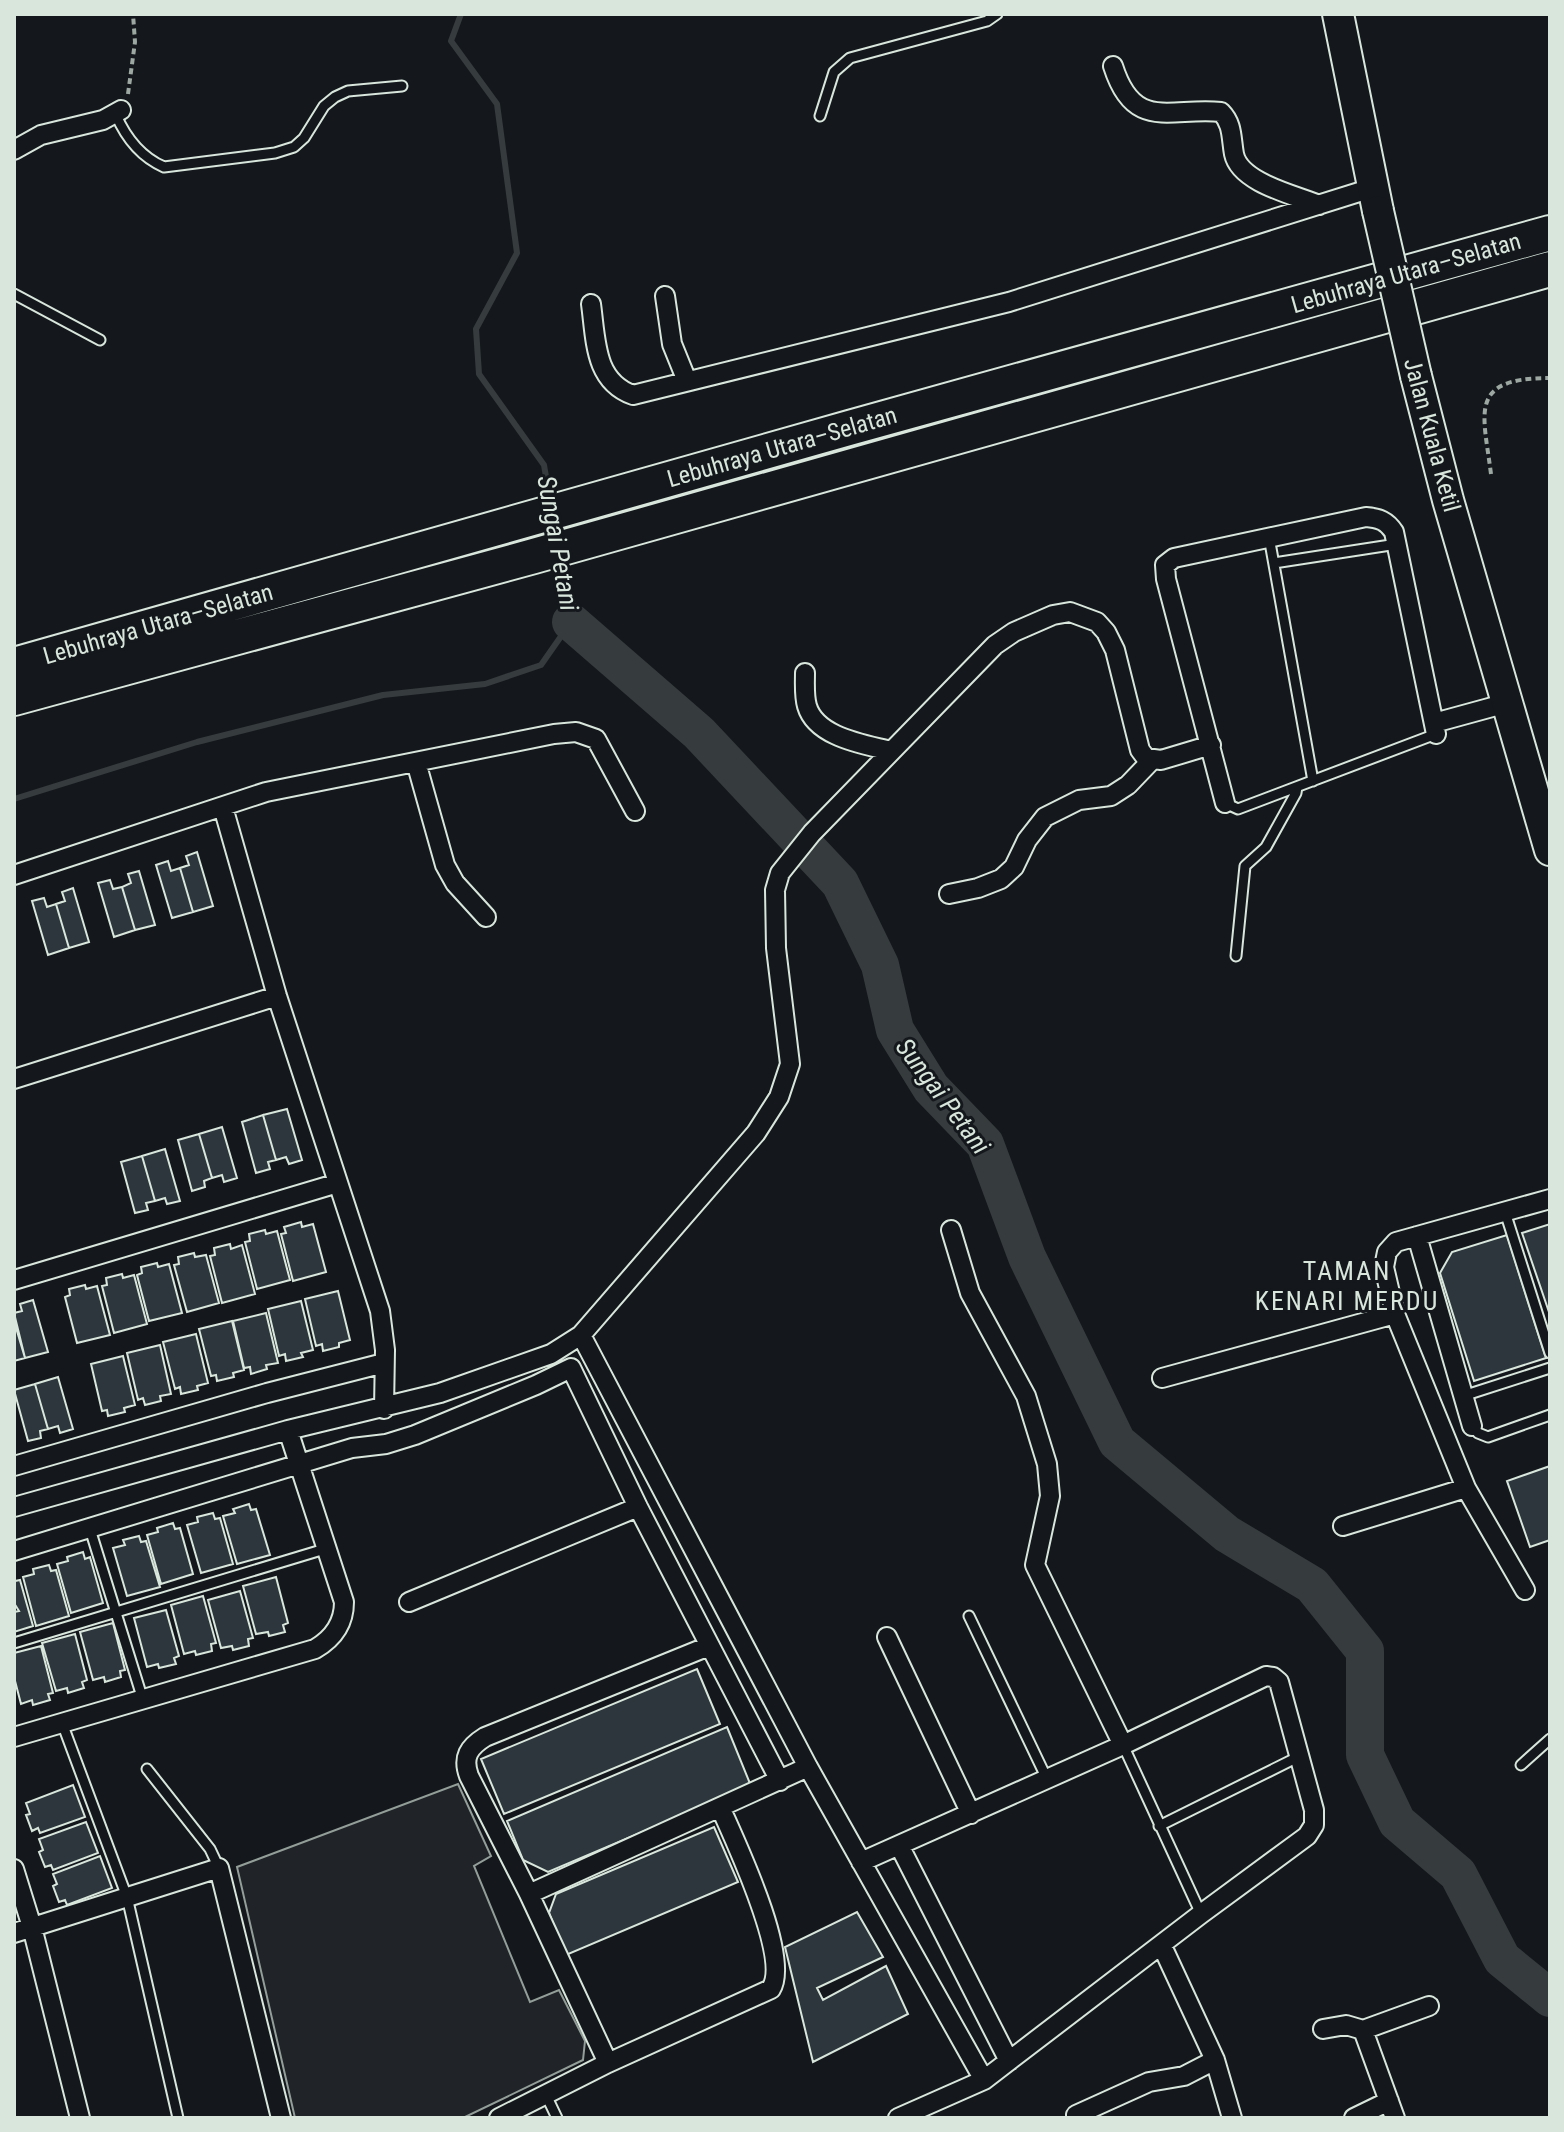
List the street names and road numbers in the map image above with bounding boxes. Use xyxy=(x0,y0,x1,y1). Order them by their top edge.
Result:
street label: Lebuhraya Utara–Selatan xyxy=(1288,227,1524,319)
street label: Jalan Kuala Ketil xyxy=(1398,355,1466,515)
street label: Lebuhraya Utara–Selatan xyxy=(664,401,900,493)
street label: Lebuhraya Utara–Selatan xyxy=(40,578,276,670)

